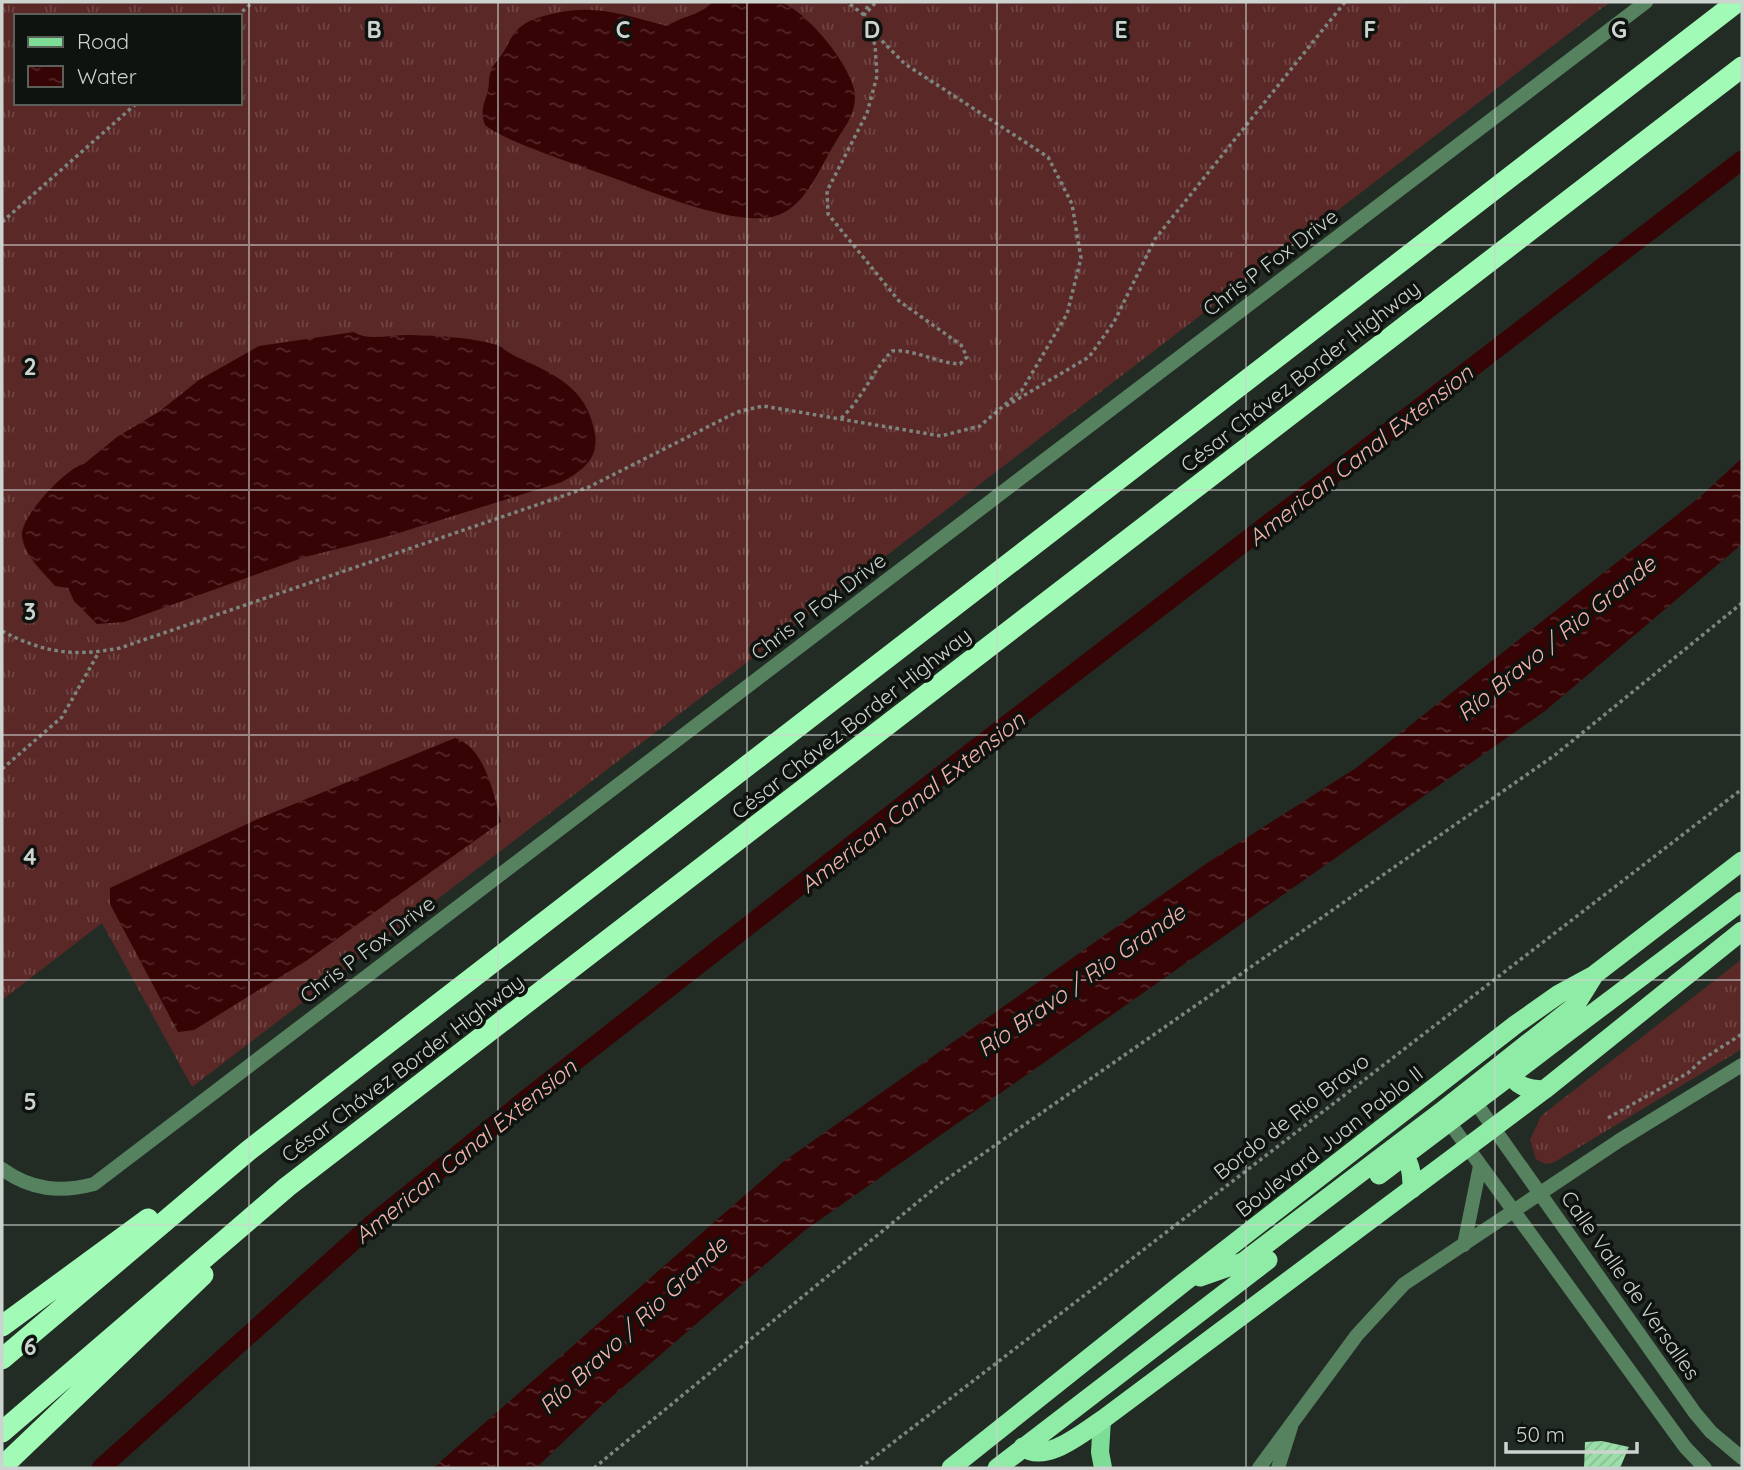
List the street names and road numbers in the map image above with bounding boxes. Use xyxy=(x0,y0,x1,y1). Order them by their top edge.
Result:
street label: Chris P Fox Drive xyxy=(1197,203,1343,321)
street label: César Chávez Border Highway xyxy=(1175,274,1425,478)
street label: Chris P Fox Drive xyxy=(745,547,891,665)
street label: César Chávez Border Highway xyxy=(726,621,976,825)
street label: Chris P Fox Drive xyxy=(294,890,440,1008)
street label: César Chávez Border Highway xyxy=(276,968,528,1168)
street label: Bordo de Rio Bravo xyxy=(1208,1047,1374,1185)
street label: Boulevard Juan Pablo II xyxy=(1230,1060,1428,1222)
street label: Calle Valle de Versalles xyxy=(1556,1186,1706,1384)

